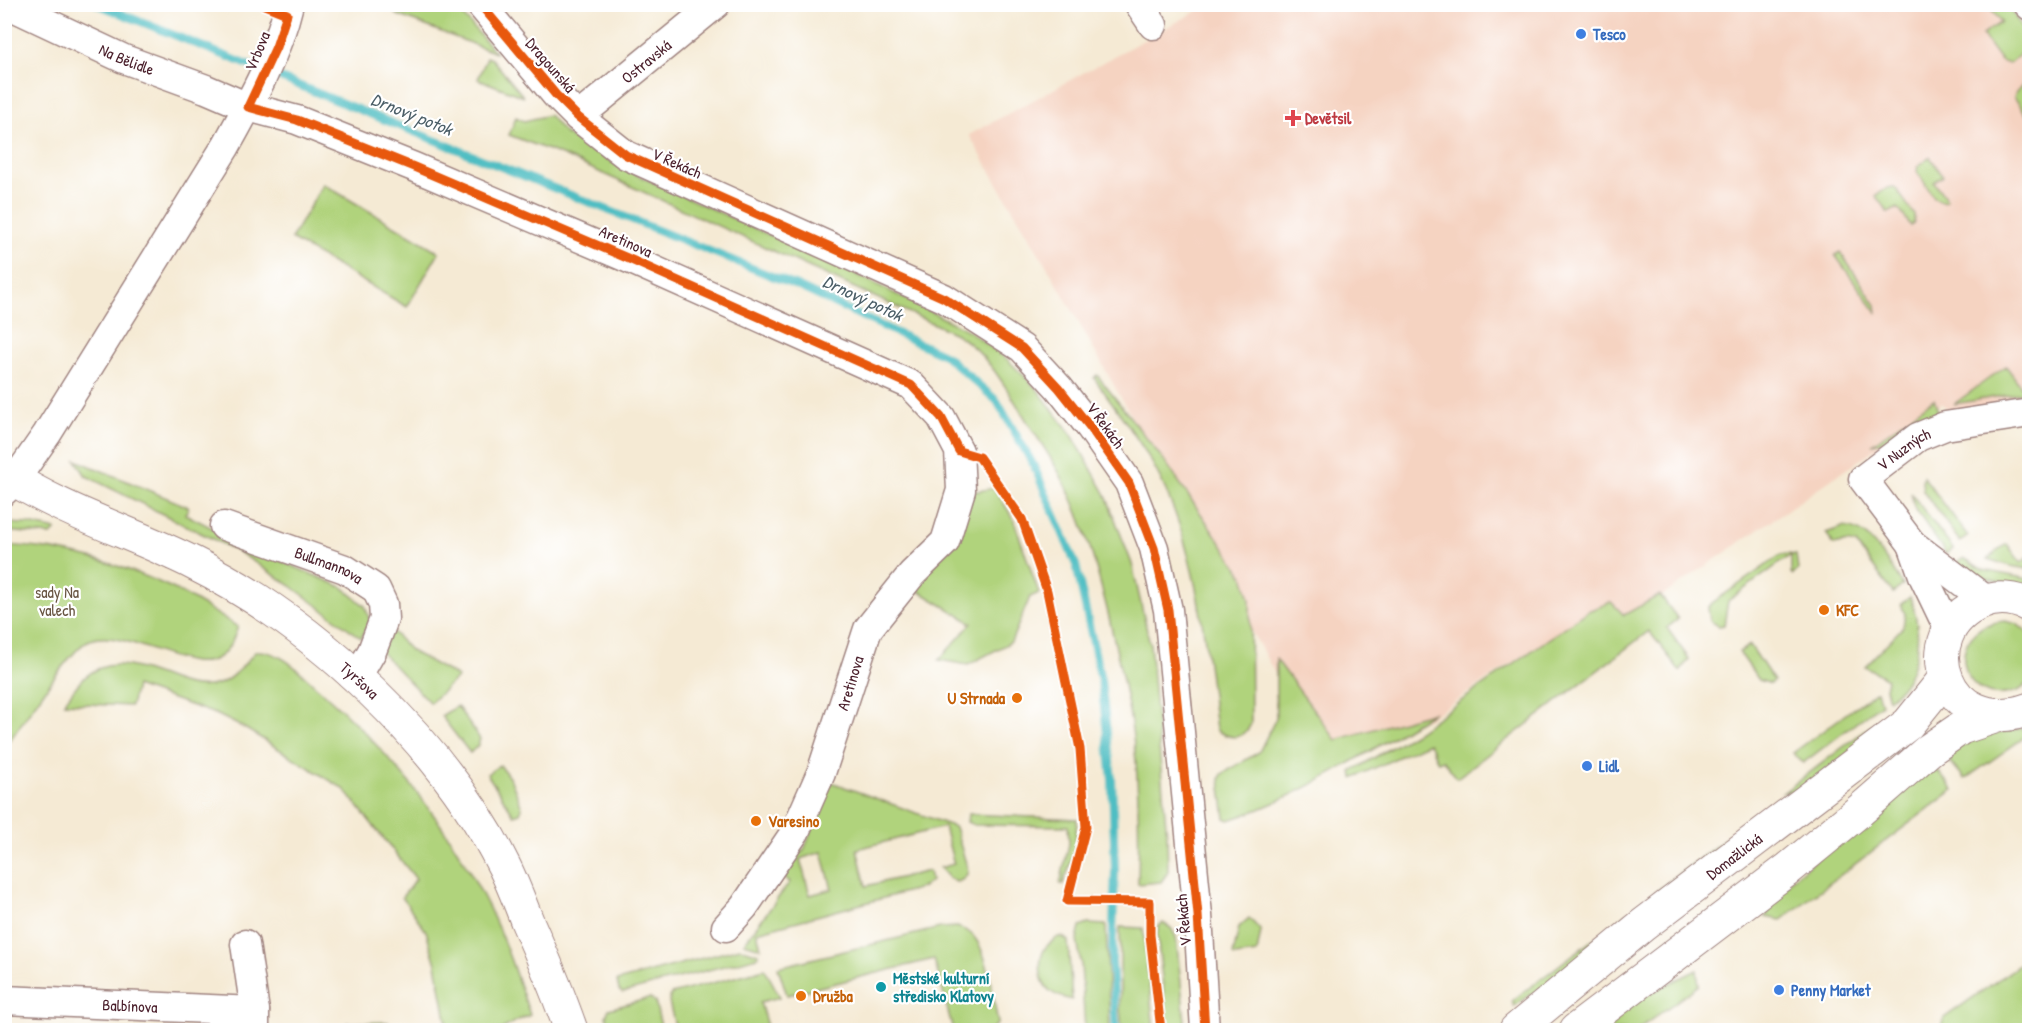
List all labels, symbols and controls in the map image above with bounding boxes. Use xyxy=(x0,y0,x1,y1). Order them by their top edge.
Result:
place label: Tesco xyxy=(1592,23,1626,45)
marker: Tesco xyxy=(1574,27,1588,41)
street label: Vrbova xyxy=(239,28,275,74)
street label: Dragounská xyxy=(521,33,581,97)
street label: Ostravská xyxy=(616,34,676,88)
street label: Na Bělidle xyxy=(96,38,158,80)
water label: Drnový potok xyxy=(368,86,458,142)
place label: Devětsil xyxy=(1305,107,1352,129)
marker: Devětsil xyxy=(1286,111,1300,125)
street label: V Řekách xyxy=(649,142,706,184)
street label: Aretinova xyxy=(596,220,656,262)
water label: Drnový potok xyxy=(819,269,909,328)
street label: V Řekách xyxy=(1082,397,1130,453)
street label: V Nuzných xyxy=(1872,422,1934,476)
street label: Bullmannova xyxy=(292,541,368,589)
park label: sady Na valech xyxy=(35,581,79,621)
place label: KFC xyxy=(1836,599,1859,621)
marker: KFC xyxy=(1817,603,1831,617)
street label: Aretinova xyxy=(831,653,869,713)
street label: Tyršova xyxy=(336,656,384,704)
place label: U Strnada xyxy=(947,687,1006,709)
marker: U Strnada xyxy=(1010,691,1024,705)
place label: Lidl xyxy=(1599,755,1620,777)
marker: Lidl xyxy=(1580,759,1594,773)
place label: Varesino xyxy=(768,810,820,832)
marker: Varesino xyxy=(749,814,763,828)
street label: Domažlická xyxy=(1701,828,1767,884)
street label: V Řekách xyxy=(1170,893,1196,947)
place label: Městské kulturní středisko Klatovy xyxy=(893,967,994,1008)
place label: Penny Market xyxy=(1791,979,1871,1002)
marker: Městské kulturní středisko Klatovy xyxy=(874,980,888,994)
marker: Penny Market xyxy=(1772,983,1786,997)
place label: Družba xyxy=(813,985,854,1007)
marker: Družba xyxy=(794,989,808,1003)
street label: Balbínova xyxy=(102,993,158,1018)

